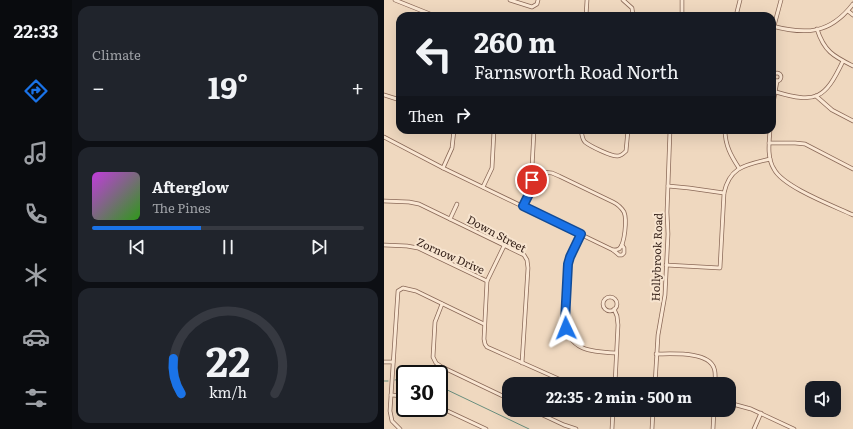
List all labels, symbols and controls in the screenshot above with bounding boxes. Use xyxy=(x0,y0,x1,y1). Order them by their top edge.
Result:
text: 22:33 xyxy=(14,17,58,44)
text: 260 m xyxy=(474,20,556,62)
icon: left xyxy=(408,28,460,80)
text: Climate xyxy=(92,45,141,64)
text: Farnsworth Road North xyxy=(474,58,679,85)
text: 19° xyxy=(208,64,248,108)
text: − xyxy=(92,70,105,103)
text: + xyxy=(351,70,364,103)
icon: directions xyxy=(22,77,50,105)
text: Then xyxy=(408,104,444,127)
icon: right xyxy=(452,104,474,126)
icon: music xyxy=(22,139,50,167)
pin xyxy=(515,163,549,197)
icon: arrive xyxy=(521,169,543,191)
text: Afterglow xyxy=(152,175,229,198)
text: The Pines xyxy=(152,198,210,217)
icon: phone xyxy=(22,200,50,228)
street label: Down Street xyxy=(464,211,530,256)
street label: Hollybrook Road xyxy=(646,212,666,302)
street label: Zornow Drive xyxy=(414,233,488,277)
icon: previous xyxy=(126,236,148,258)
icon: pause xyxy=(217,236,239,258)
icon: next xyxy=(308,236,330,258)
icon: climate xyxy=(22,261,50,289)
position arrow xyxy=(545,307,587,349)
icon: car xyxy=(22,323,50,351)
text: 22 xyxy=(206,327,250,389)
speed limit sign: 30 xyxy=(396,365,448,417)
text: km/h xyxy=(209,380,248,401)
map controls xyxy=(805,381,841,417)
button: sound xyxy=(805,381,841,417)
icon: filters xyxy=(22,384,50,412)
text: 22:35 · 2 min · 500 m xyxy=(546,385,692,408)

